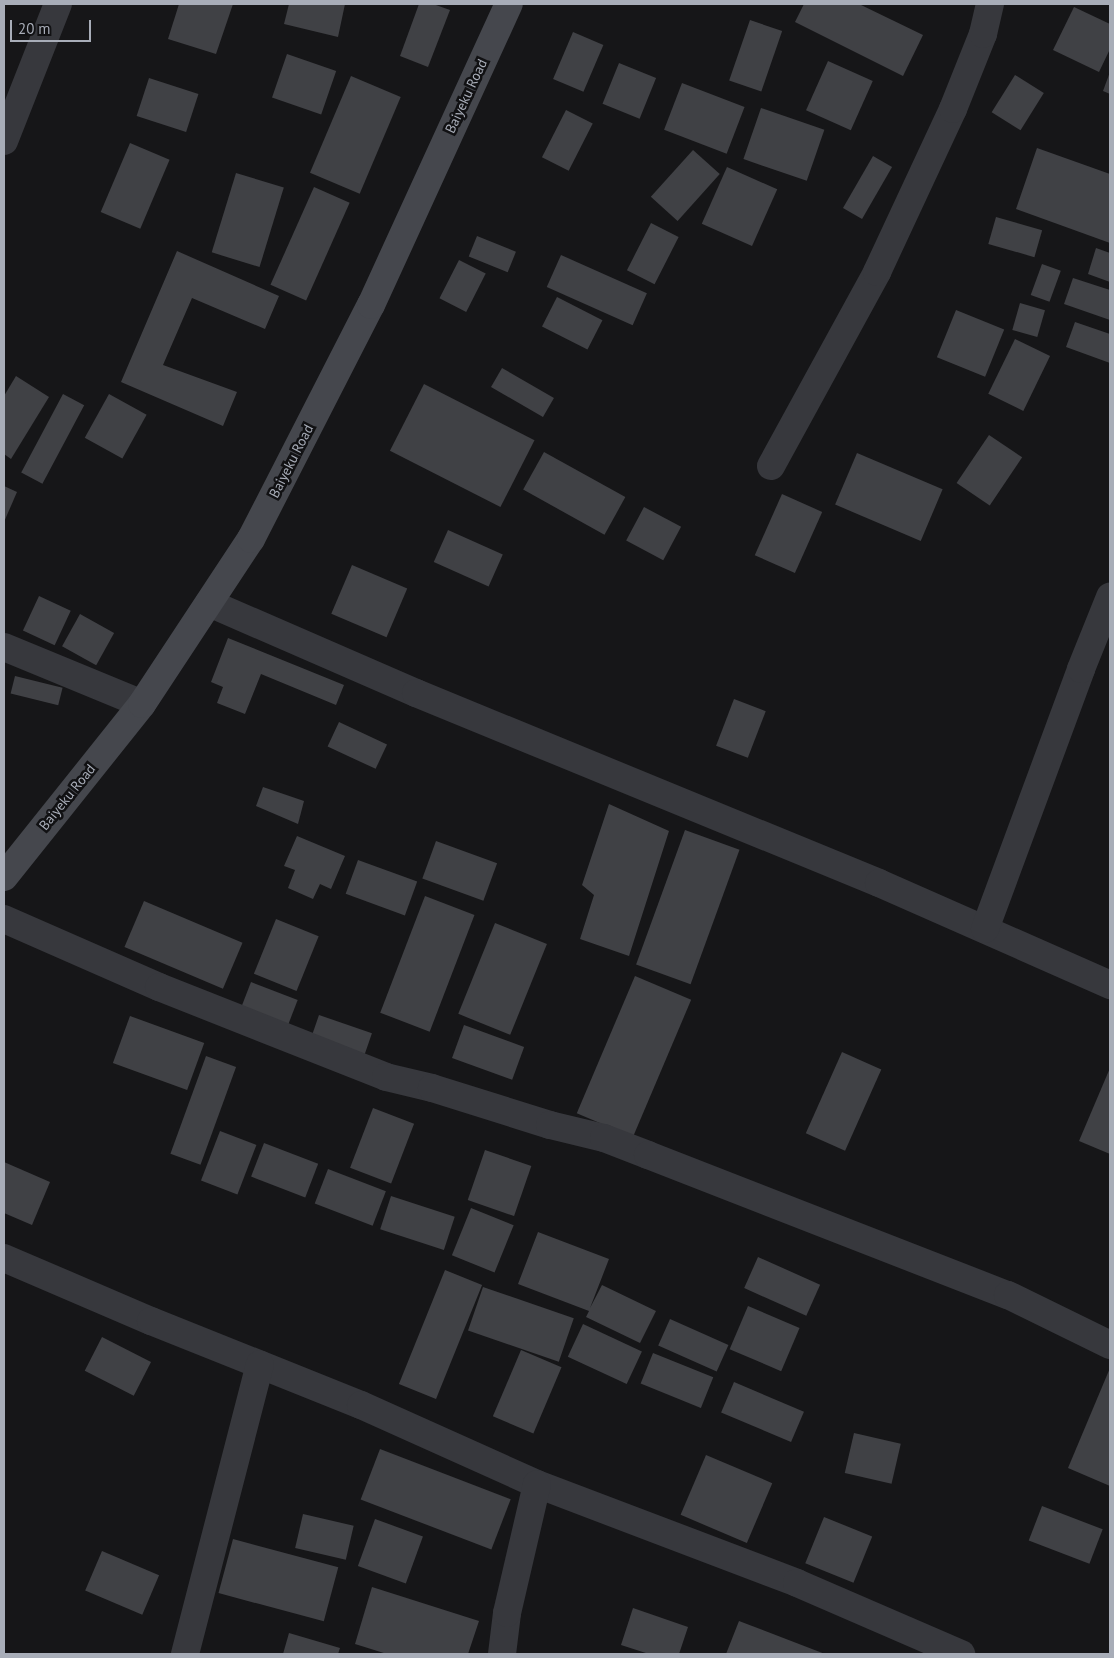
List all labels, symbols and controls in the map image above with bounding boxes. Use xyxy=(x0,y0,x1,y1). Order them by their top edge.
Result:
scale bar xyxy=(12,10,94,42)
text: 20 m xyxy=(18,19,51,38)
street label: Baiyeku Road xyxy=(441,56,491,136)
street label: Baiyeku Road xyxy=(265,422,317,500)
street label: Baiyeku Road xyxy=(35,761,99,833)

